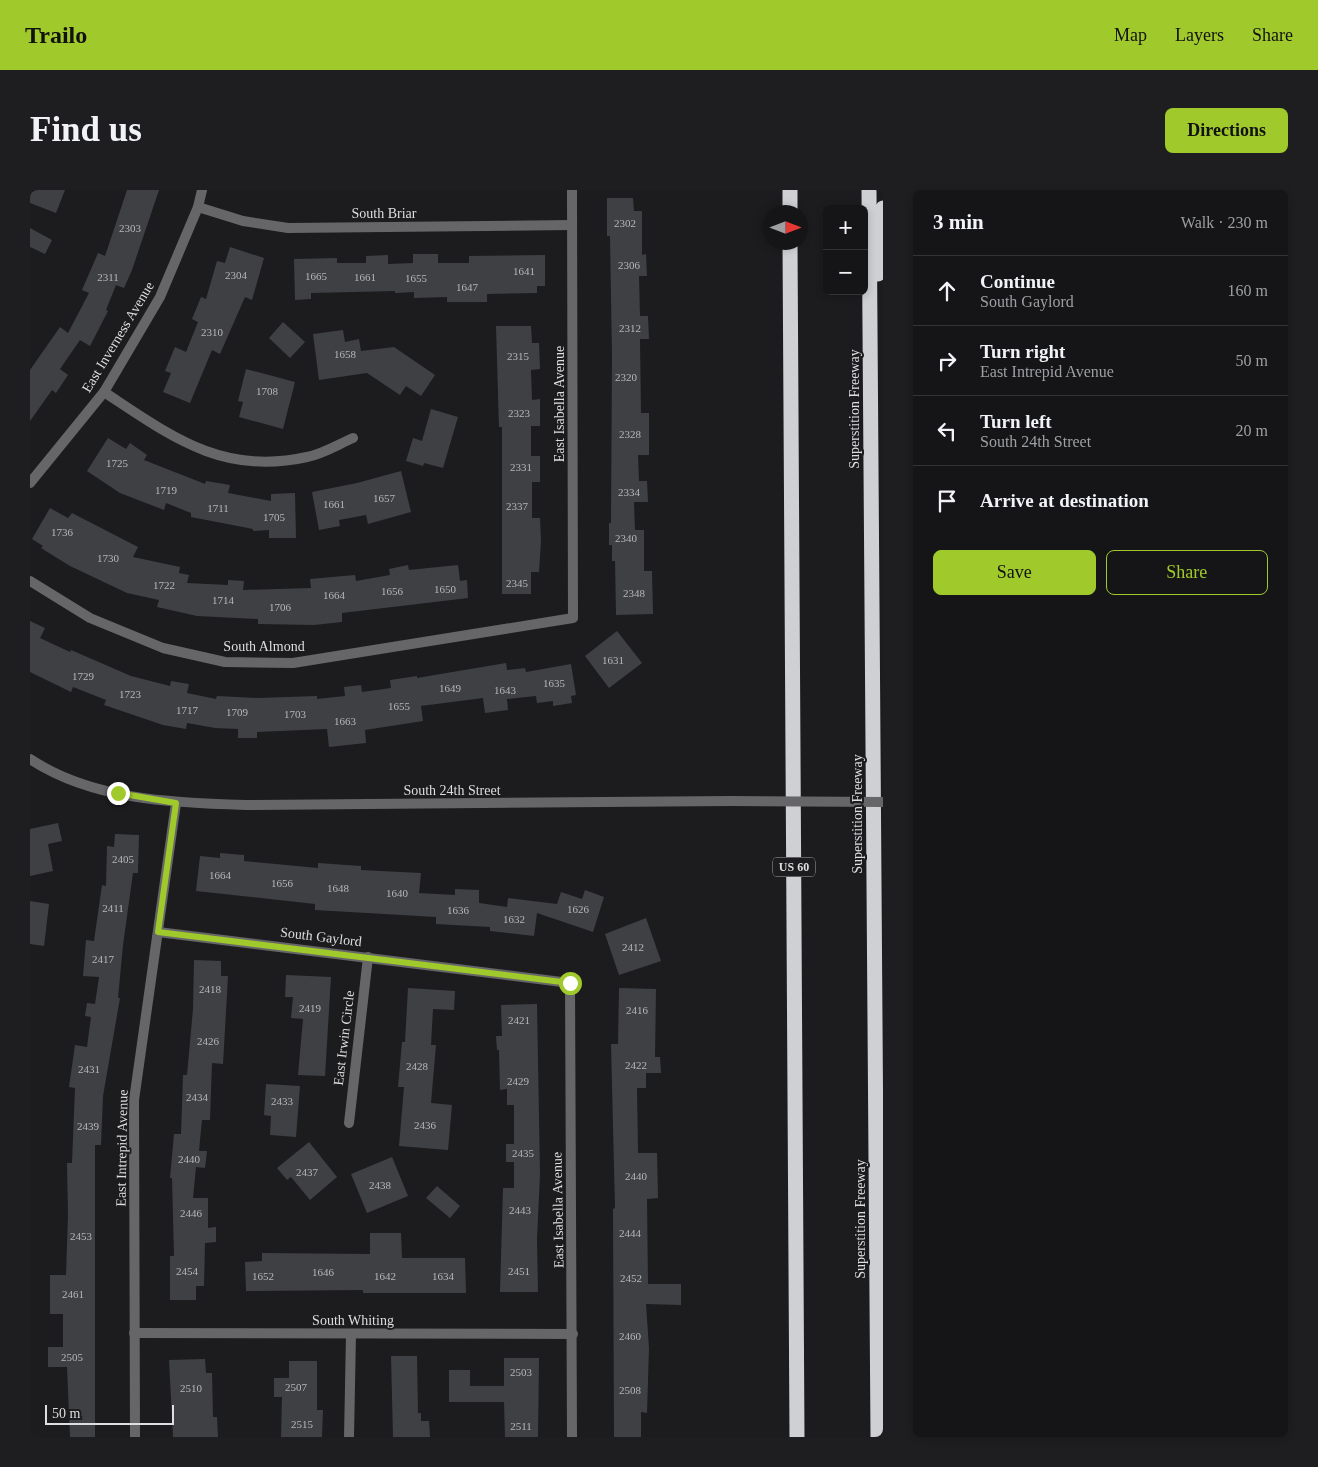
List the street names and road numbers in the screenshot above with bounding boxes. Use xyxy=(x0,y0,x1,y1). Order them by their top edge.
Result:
street label: South Briar xyxy=(352,206,417,221)
street label: East Inverness Avenue xyxy=(79,279,157,395)
street label: East Isabella Avenue xyxy=(552,346,567,462)
street label: Superstition Freeway xyxy=(847,349,862,469)
street label: South Almond xyxy=(223,639,305,654)
street label: Superstition Freeway xyxy=(850,754,865,874)
street label: South 24th Street xyxy=(403,783,501,798)
road number: US 60 xyxy=(773,858,815,876)
street label: South Gaylord xyxy=(279,925,363,949)
street label: East Irwin Circle xyxy=(331,990,357,1086)
street label: East Intrepid Avenue xyxy=(113,1089,131,1207)
street label: East Isabella Avenue xyxy=(549,1152,567,1268)
street label: Superstition Freeway xyxy=(853,1159,868,1279)
street label: South Whiting xyxy=(312,1313,394,1328)

